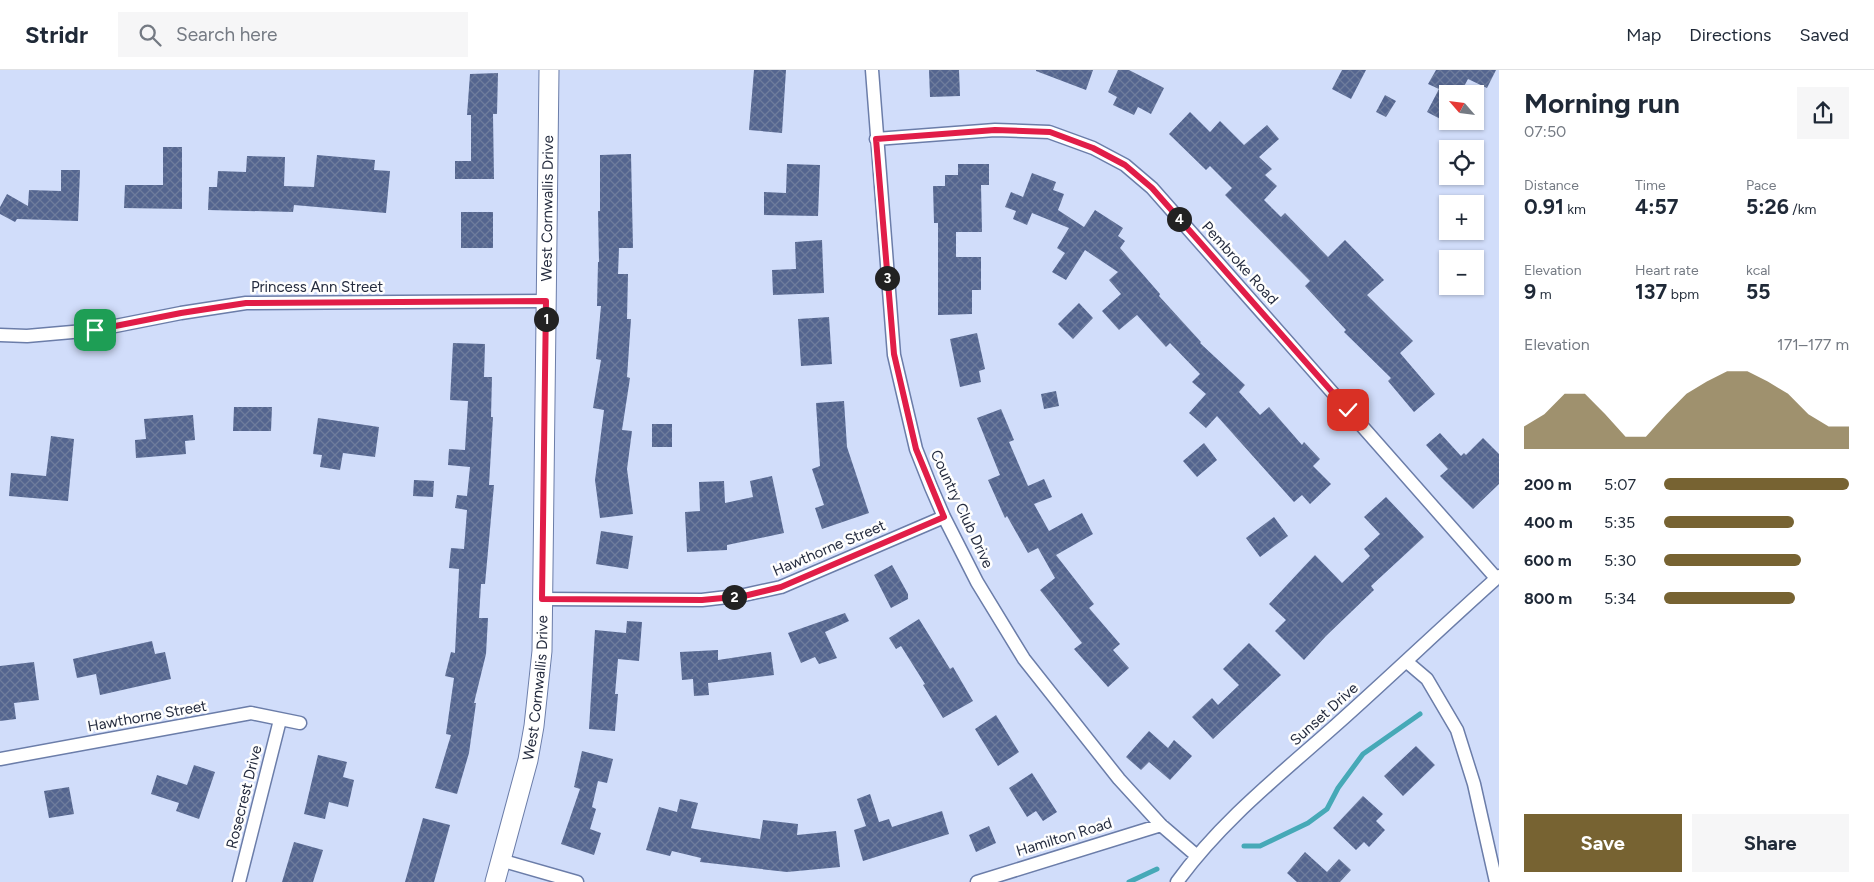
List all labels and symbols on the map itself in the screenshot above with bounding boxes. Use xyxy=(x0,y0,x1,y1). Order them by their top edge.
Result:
north arrow xyxy=(1439,85,1484,130)
street label: West Cornwallis Drive xyxy=(537,135,557,282)
pin: 4 xyxy=(1166,206,1192,232)
street label: Pembroke Road xyxy=(1198,218,1282,308)
pin: 3 xyxy=(874,266,900,290)
street label: Princess Ann Street xyxy=(251,278,383,296)
pin: 1 xyxy=(534,306,558,332)
pin xyxy=(74,309,116,351)
pin xyxy=(1327,389,1369,431)
street label: Country Club Drive xyxy=(927,447,997,571)
street label: Hawthorne Street xyxy=(770,516,888,580)
pin: 2 xyxy=(722,584,746,610)
street label: West Cornwallis Drive xyxy=(519,615,551,762)
street label: Sunset Drive xyxy=(1286,679,1362,749)
street label: Hawthorne Street xyxy=(86,697,208,735)
street label: Rosecrest Drive xyxy=(222,744,266,850)
street label: Hamilton Road xyxy=(1014,814,1114,860)

